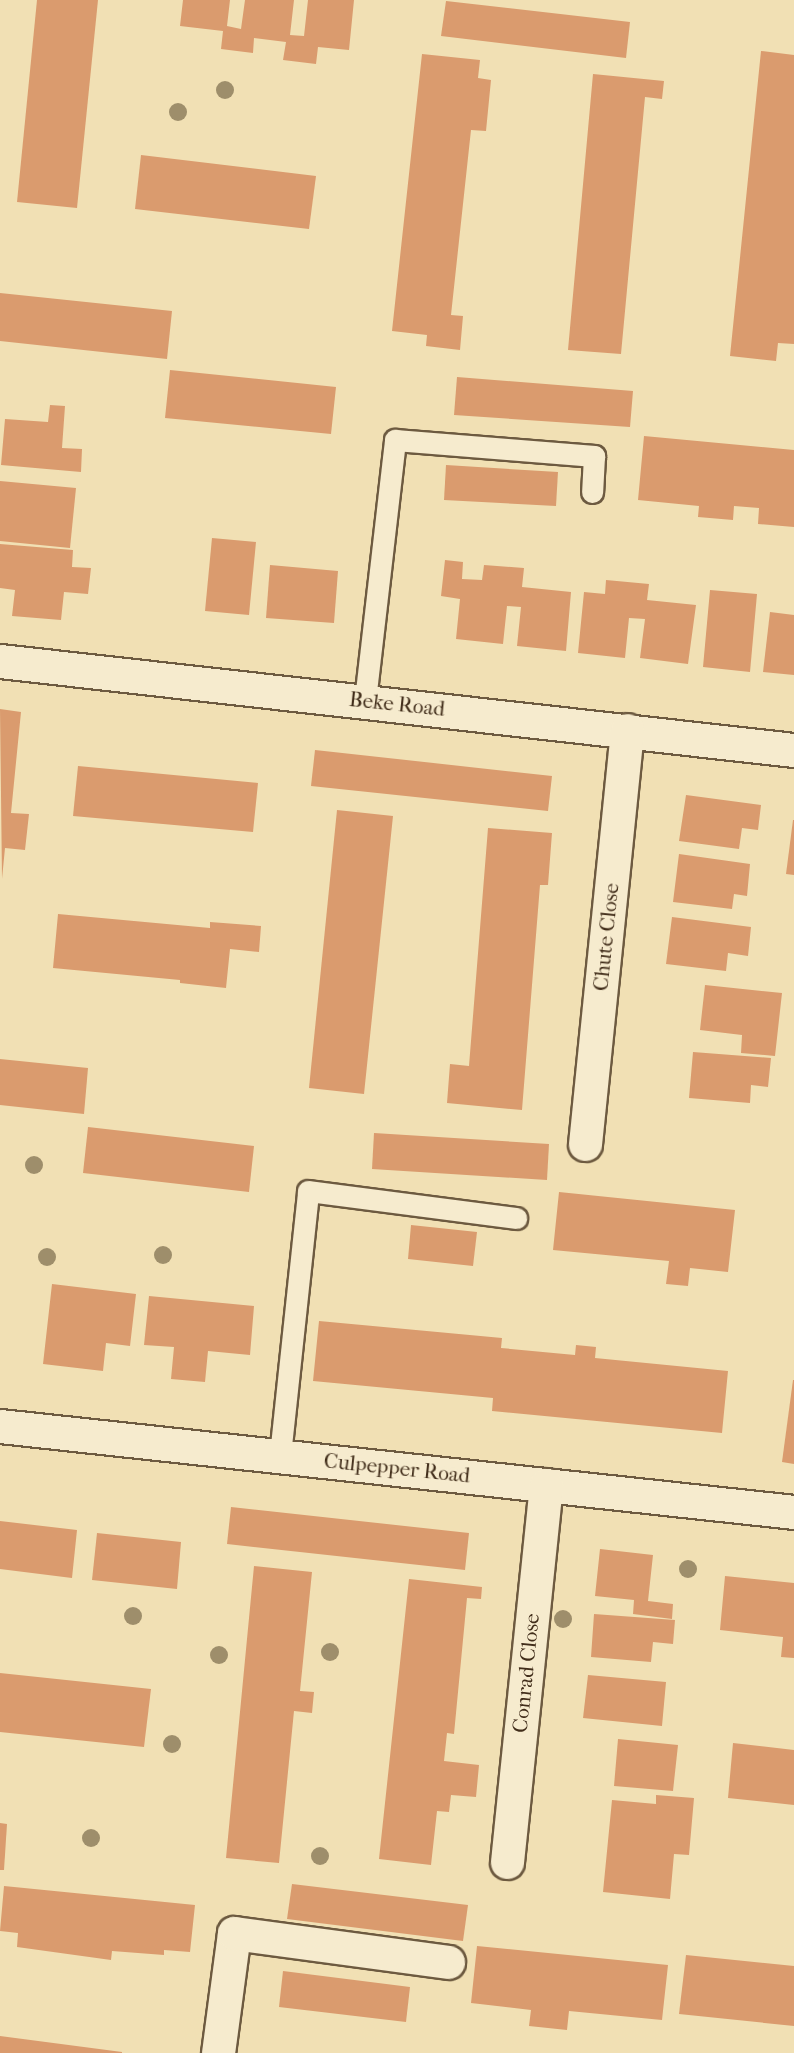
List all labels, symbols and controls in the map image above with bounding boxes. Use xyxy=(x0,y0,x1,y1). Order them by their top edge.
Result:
street label: Beke Road xyxy=(348,686,446,722)
street label: Chute Close xyxy=(588,882,624,992)
street label: Culpepper Road xyxy=(323,1448,471,1488)
street label: Conrad Close xyxy=(507,1612,545,1734)

